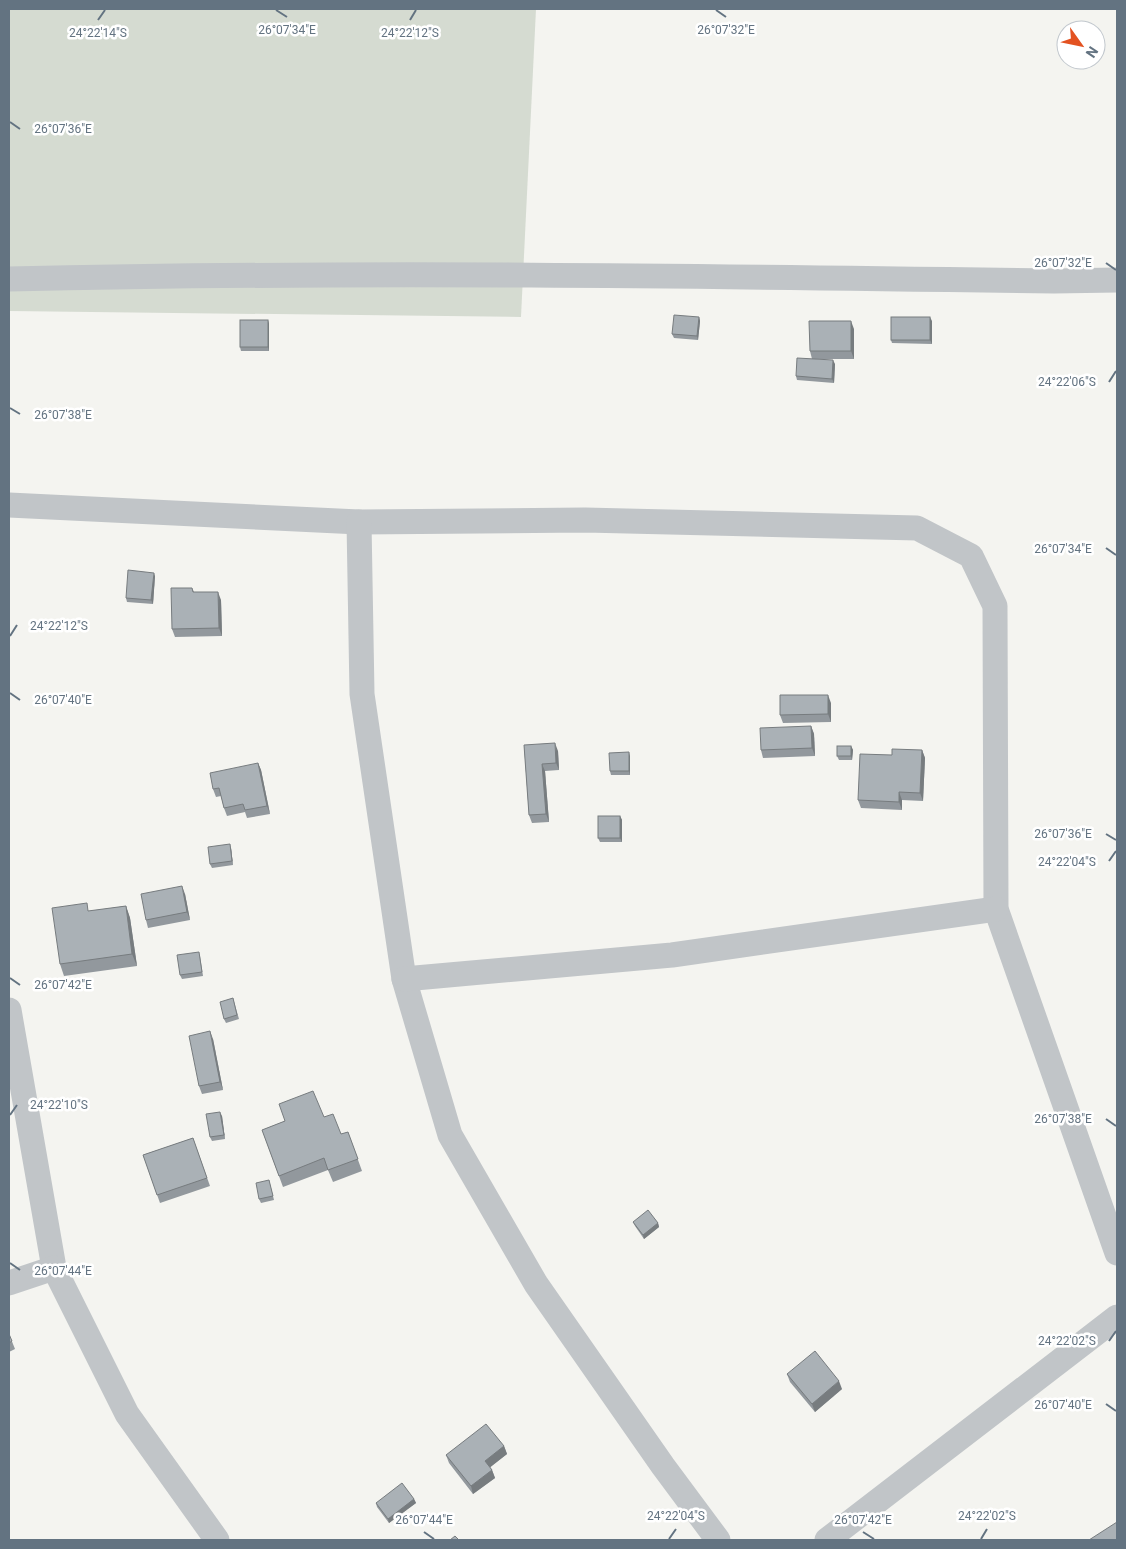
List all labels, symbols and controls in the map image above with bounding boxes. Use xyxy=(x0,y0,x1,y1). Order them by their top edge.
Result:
north arrow xyxy=(1056,20,1106,70)
text: 26°07'34"E xyxy=(258,23,316,37)
text: 26°07'32"E xyxy=(697,23,755,37)
text: 24°22'14"S xyxy=(69,26,127,40)
text: 24°22'12"S xyxy=(381,26,439,40)
text: N xyxy=(1082,44,1101,61)
text: 26°07'36"E xyxy=(34,122,92,136)
text: 26°07'32"E xyxy=(1034,256,1092,270)
text: 24°22'06"S xyxy=(1038,375,1096,389)
text: 26°07'38"E xyxy=(34,408,92,422)
text: 26°07'34"E xyxy=(1034,542,1092,556)
text: 24°22'12"S xyxy=(30,619,88,633)
text: 26°07'40"E xyxy=(34,693,92,707)
text: 26°07'36"E xyxy=(1034,827,1092,841)
text: 24°22'04"S xyxy=(1038,855,1096,869)
text: 26°07'42"E xyxy=(34,978,92,992)
text: 24°22'10"S xyxy=(30,1098,88,1112)
text: 26°07'38"E xyxy=(1034,1112,1092,1126)
text: 26°07'44"E xyxy=(34,1264,92,1278)
text: 24°22'02"S xyxy=(1038,1334,1096,1348)
text: 26°07'40"E xyxy=(1034,1398,1092,1412)
text: 24°22'04"S xyxy=(647,1509,705,1523)
text: 24°22'02"S xyxy=(958,1509,1016,1523)
text: 26°07'44"E xyxy=(395,1513,453,1527)
text: 26°07'42"E xyxy=(834,1513,892,1527)

